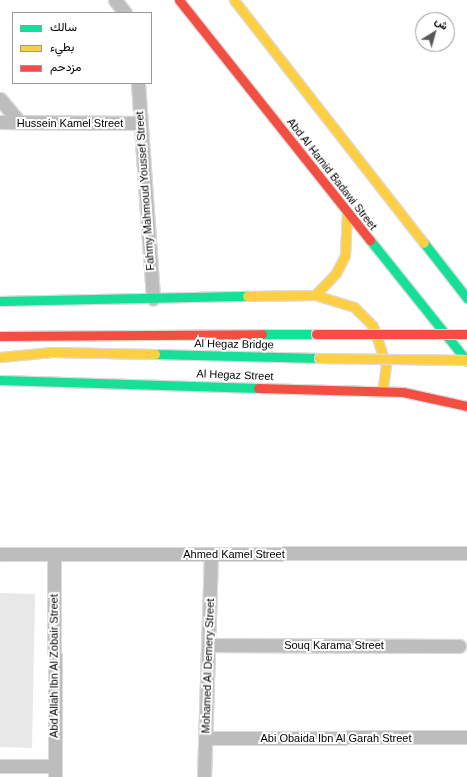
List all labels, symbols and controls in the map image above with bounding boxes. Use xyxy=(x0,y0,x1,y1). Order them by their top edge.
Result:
legend xyxy=(12,12,152,84)
north arrow xyxy=(415,12,455,52)
text: ش xyxy=(433,14,451,32)
text: سالك xyxy=(50,20,77,34)
text: بطيء xyxy=(50,40,74,54)
text: مزدحم xyxy=(50,60,81,74)
street label: Fahmy Mahmoud Youssef Street xyxy=(133,111,157,271)
street label: Abd Al Hamid Badawi Street xyxy=(284,115,380,233)
street label: Hussein Kamel Street xyxy=(17,116,123,130)
street label: Al Hegaz Bridge xyxy=(194,337,274,351)
street label: Al Hegaz Street xyxy=(196,367,274,383)
street label: Ahmed Kamel Street xyxy=(183,547,285,561)
street label: Abd Allah Ibn Al Zobair Street xyxy=(47,594,61,738)
street label: Mohamed Al Demery Street xyxy=(199,598,217,734)
street label: Souq Karama Street xyxy=(284,638,384,652)
street label: Abi Obaida Ibn Al Garah Street xyxy=(260,731,412,745)

